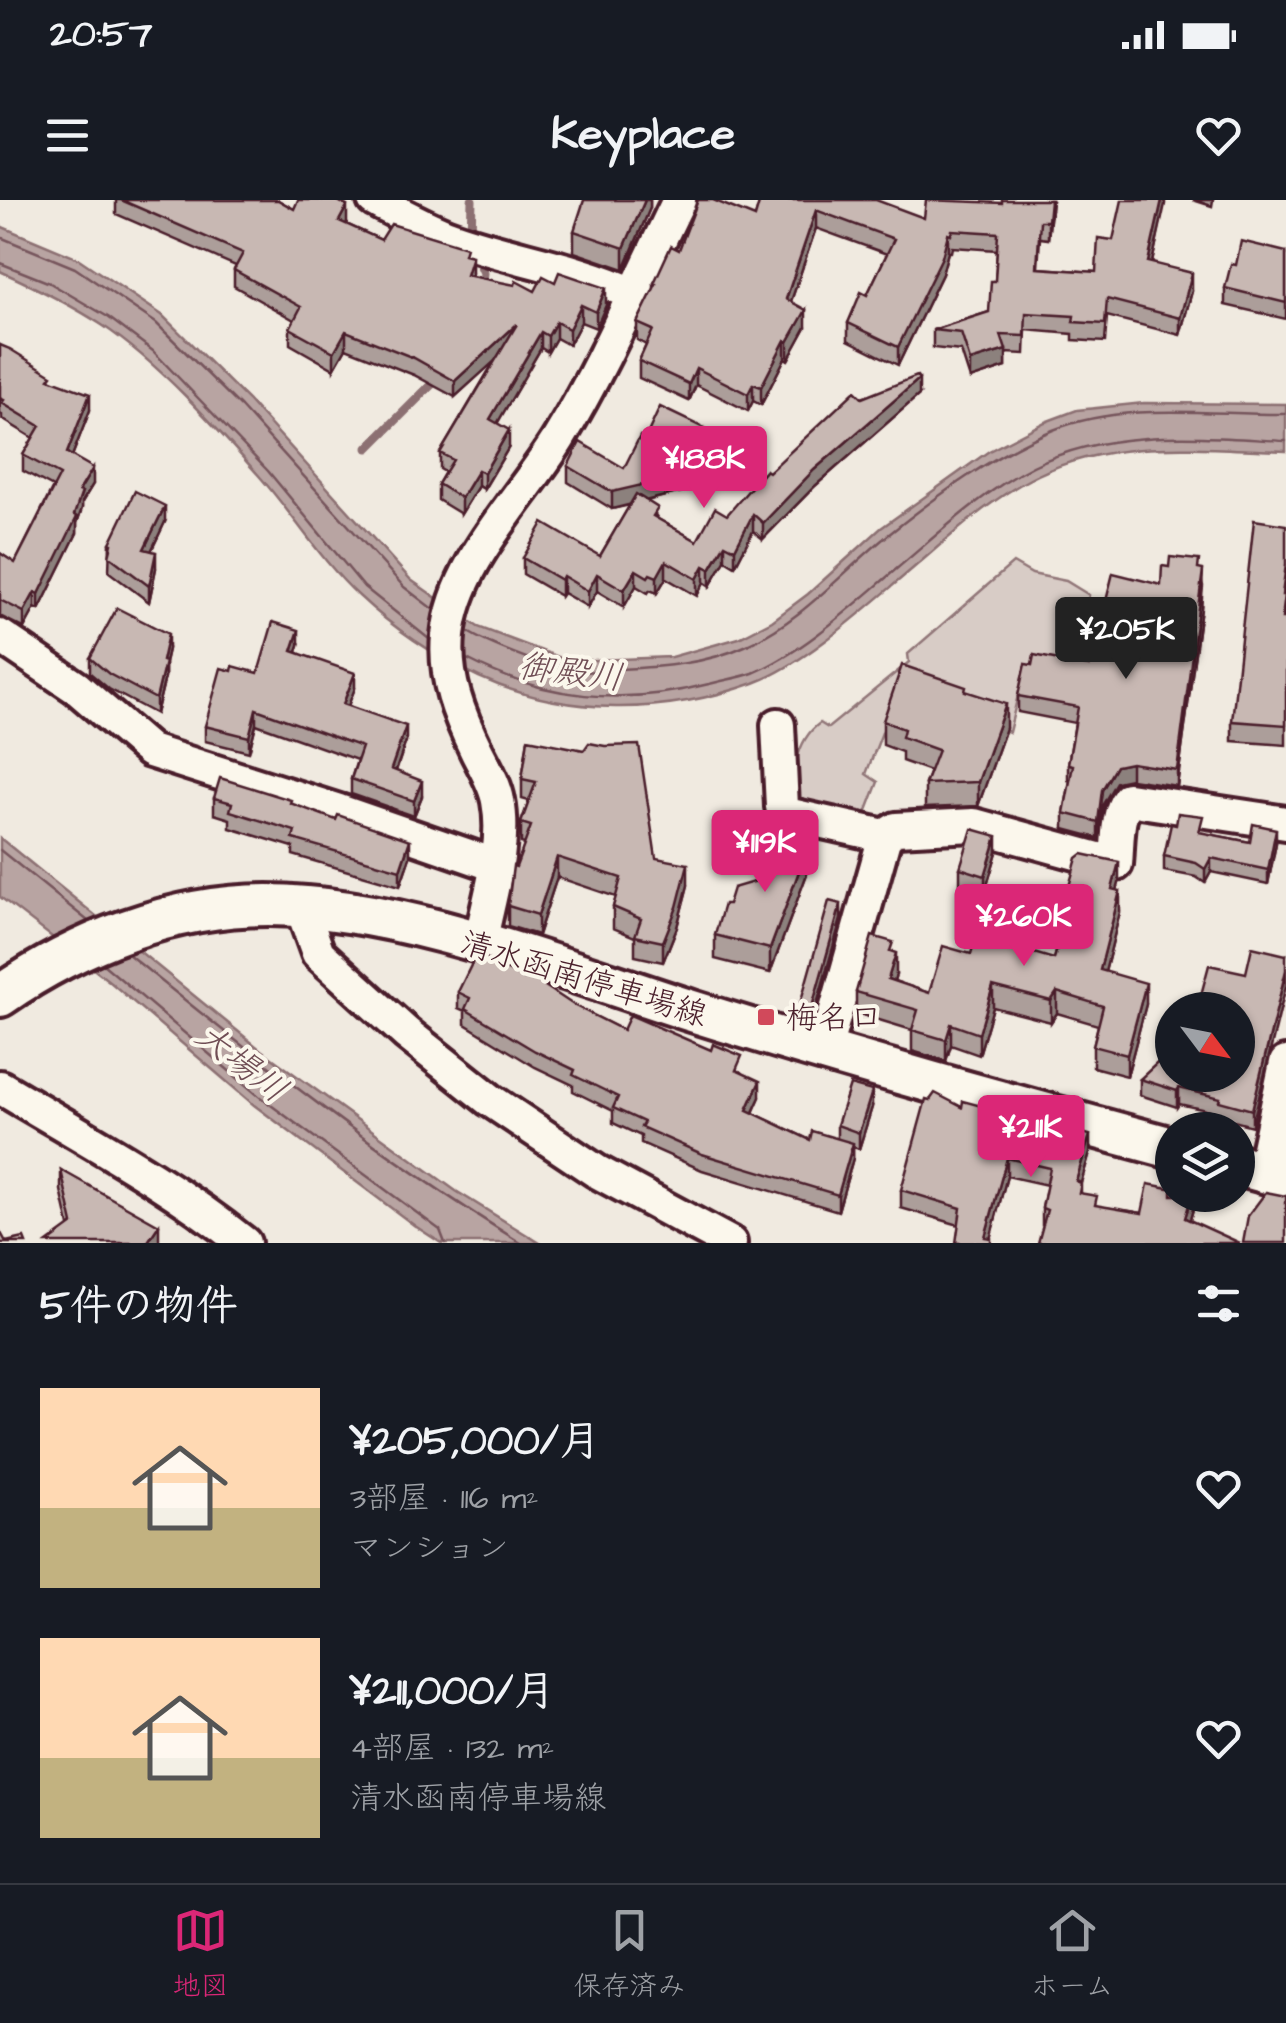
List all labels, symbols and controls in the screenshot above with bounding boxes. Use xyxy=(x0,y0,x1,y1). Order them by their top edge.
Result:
text: 20:57 xyxy=(50,9,152,61)
text: Keyplace xyxy=(551,104,735,166)
icon: menu xyxy=(40,108,95,163)
icon: heart xyxy=(1191,108,1246,163)
pin: ¥188K xyxy=(634,426,774,511)
text: ¥188K xyxy=(663,436,745,481)
pin: ¥205K xyxy=(1056,597,1196,682)
text: ¥205K xyxy=(1077,607,1175,652)
water label: 御殿川 xyxy=(516,642,626,703)
pin: ¥119K xyxy=(695,810,835,895)
text: ¥119K xyxy=(734,820,796,865)
pin: ¥260K xyxy=(954,884,1094,969)
text: ¥260K xyxy=(976,894,1072,939)
street label: 清水函南停車場線 xyxy=(455,920,713,1038)
north arrow xyxy=(1155,992,1255,1092)
map controls xyxy=(1155,992,1255,1212)
place label: 梅名口 xyxy=(786,996,882,1041)
marker: 梅名口 xyxy=(755,1006,777,1028)
water label: 大場川 xyxy=(185,1012,298,1115)
pin: ¥211K xyxy=(961,1095,1101,1180)
text: ¥211K xyxy=(1000,1105,1062,1150)
button: layers xyxy=(1155,1112,1255,1212)
icon: filters xyxy=(1191,1276,1246,1331)
text: 5件の物件 xyxy=(40,1278,238,1336)
text: ¥205,000/月 xyxy=(350,1413,601,1471)
icon: home xyxy=(120,1428,240,1548)
icon: heart xyxy=(1191,1461,1246,1516)
text: 3部屋 · 116 m² xyxy=(350,1476,538,1521)
text: マンション xyxy=(350,1526,509,1571)
text: ¥211,000/月 xyxy=(350,1663,555,1721)
icon: home xyxy=(120,1678,240,1798)
icon: heart xyxy=(1191,1711,1246,1766)
text: 4部屋 · 132 m² xyxy=(350,1726,554,1771)
text: 清水函南停車場線 xyxy=(350,1776,606,1821)
tab: 地図 xyxy=(173,1903,229,2006)
tab: 保存済み xyxy=(574,1903,686,2006)
tab: ホーム xyxy=(1031,1903,1113,2006)

